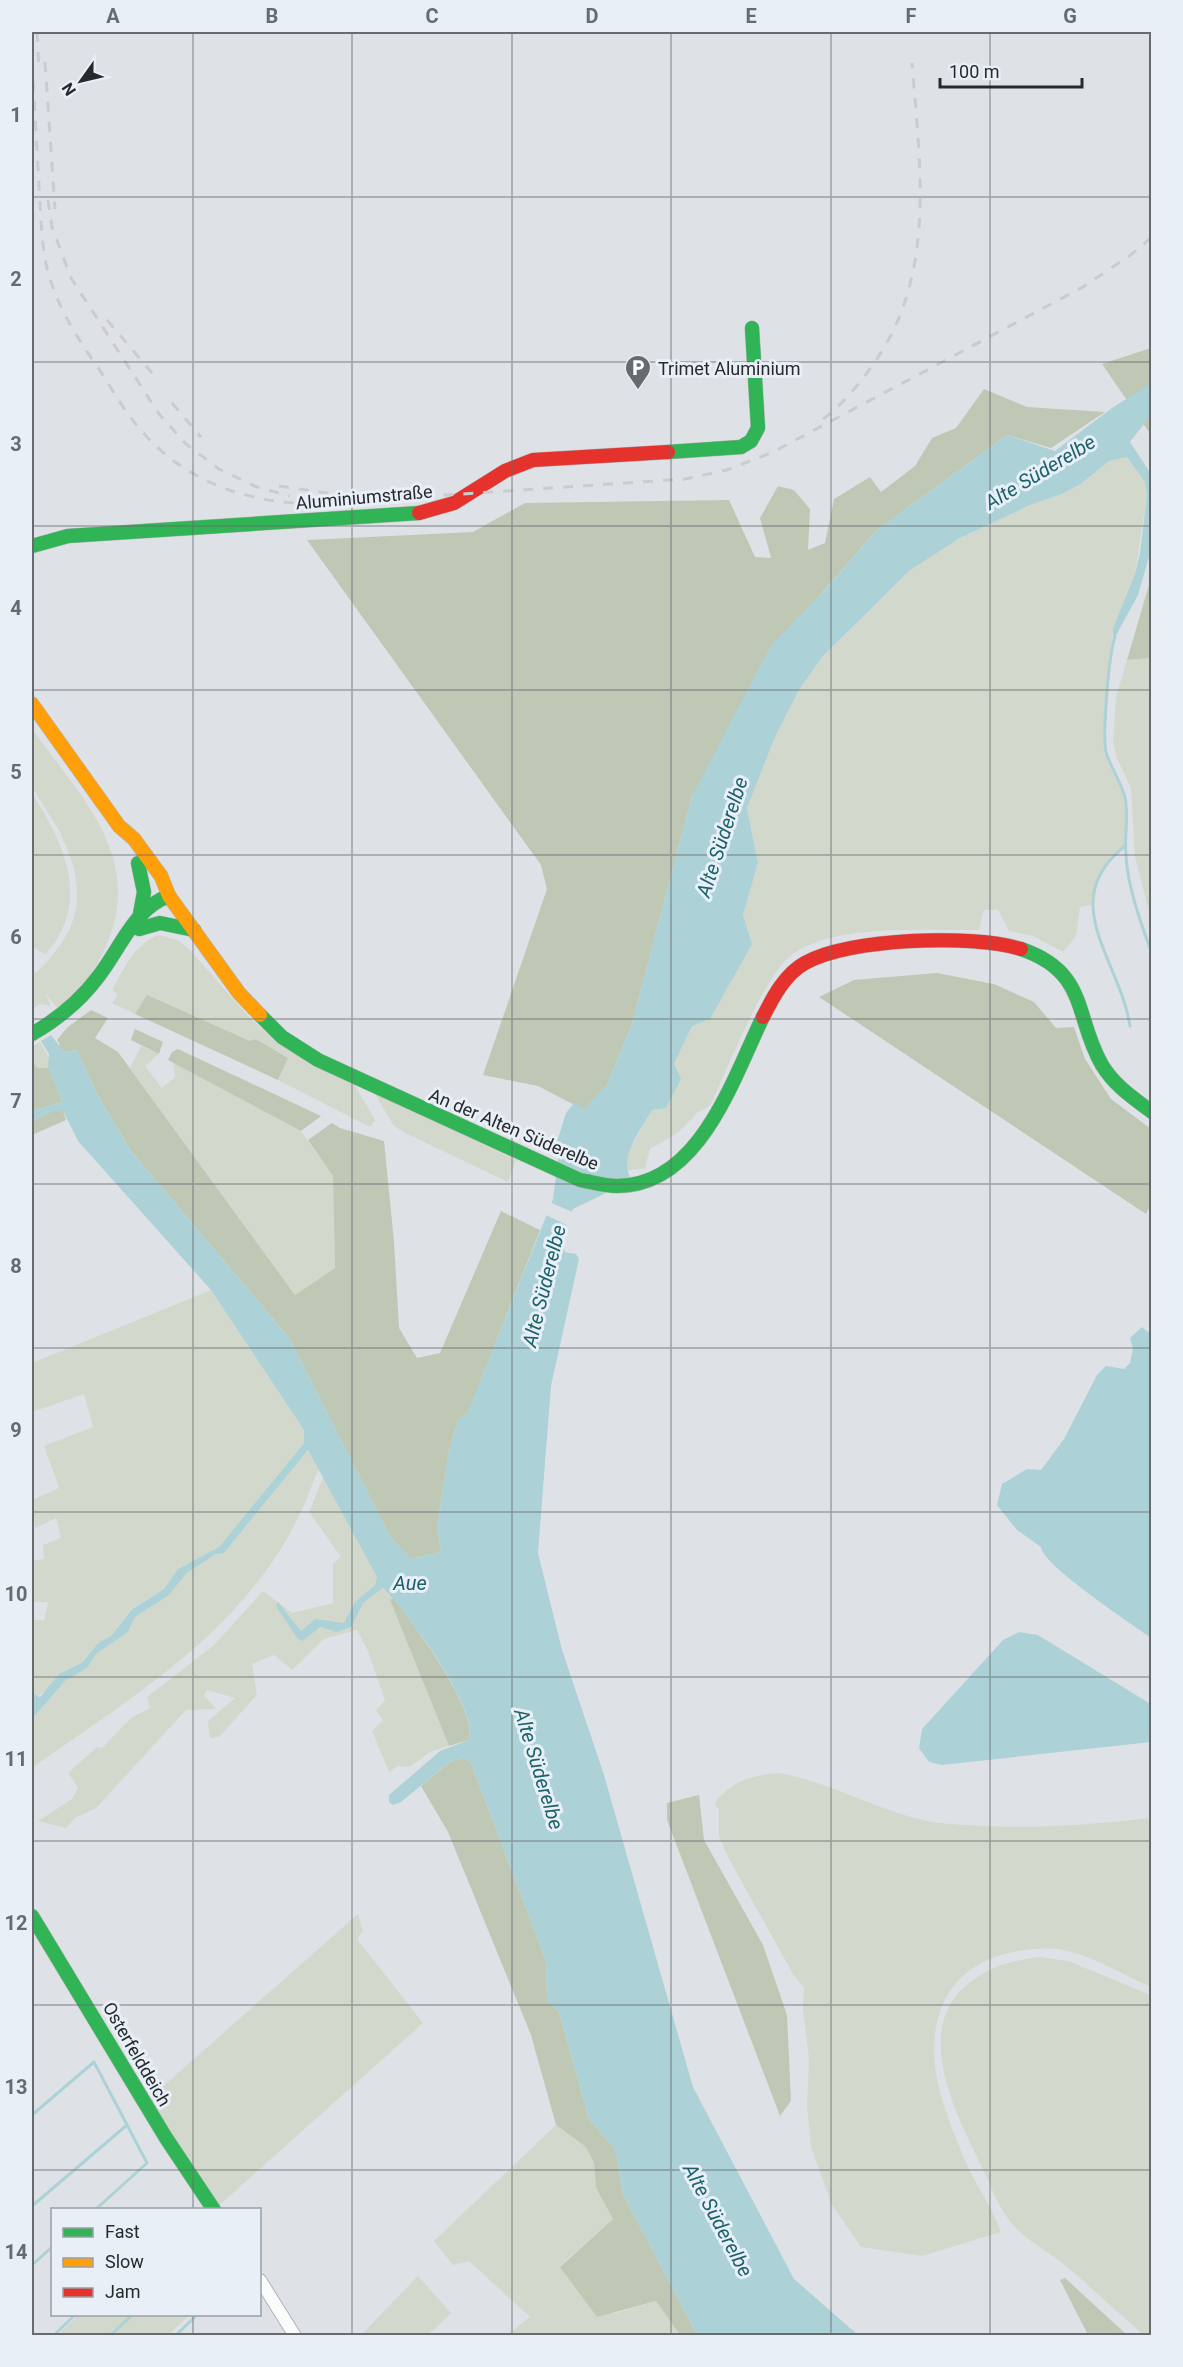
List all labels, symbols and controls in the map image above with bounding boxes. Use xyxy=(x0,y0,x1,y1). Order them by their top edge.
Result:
text: A xyxy=(106,4,120,28)
text: B xyxy=(266,4,278,28)
text: C xyxy=(425,4,439,28)
text: D xyxy=(586,4,599,28)
text: E xyxy=(745,4,757,28)
text: F xyxy=(906,4,917,28)
text: G xyxy=(1063,4,1077,28)
north arrow xyxy=(51,51,111,111)
scale bar xyxy=(940,51,1082,89)
text: 100 m xyxy=(949,61,1000,82)
text: N xyxy=(58,79,80,99)
text: 1 xyxy=(10,103,22,127)
text: 2 xyxy=(10,267,22,291)
parking icon: Trimet Aluminium xyxy=(623,353,653,391)
place label: Trimet Aluminium xyxy=(658,358,800,379)
water label: Alte Süderelbe xyxy=(979,430,1100,515)
text: 3 xyxy=(10,432,22,456)
street label: Aluminiumstraße xyxy=(295,481,433,513)
text: 4 xyxy=(10,596,22,620)
text: 5 xyxy=(10,760,22,784)
water label: Alte Süderelbe xyxy=(691,774,753,901)
text: 6 xyxy=(10,925,22,949)
street label: An der Alten Süderelbe xyxy=(426,1084,602,1174)
text: 7 xyxy=(10,1089,22,1113)
water label: Alte Süderelbe xyxy=(517,1222,571,1350)
text: 8 xyxy=(10,1254,22,1278)
text: 9 xyxy=(10,1418,22,1442)
water label: Aue xyxy=(392,1571,427,1595)
text: 10 xyxy=(5,1582,27,1606)
water label: Alte Süderelbe xyxy=(509,1705,569,1832)
text: 11 xyxy=(5,1747,27,1771)
text: 12 xyxy=(5,1911,27,1935)
street label: Osterfelddeich xyxy=(99,1998,175,2110)
text: 13 xyxy=(5,2075,27,2099)
water label: Alte Süderelbe xyxy=(678,2158,758,2281)
legend xyxy=(51,2208,261,2316)
text: Fast xyxy=(105,2221,140,2242)
text: 14 xyxy=(5,2240,27,2264)
text: Slow xyxy=(105,2251,144,2272)
text: Jam xyxy=(105,2281,141,2302)

